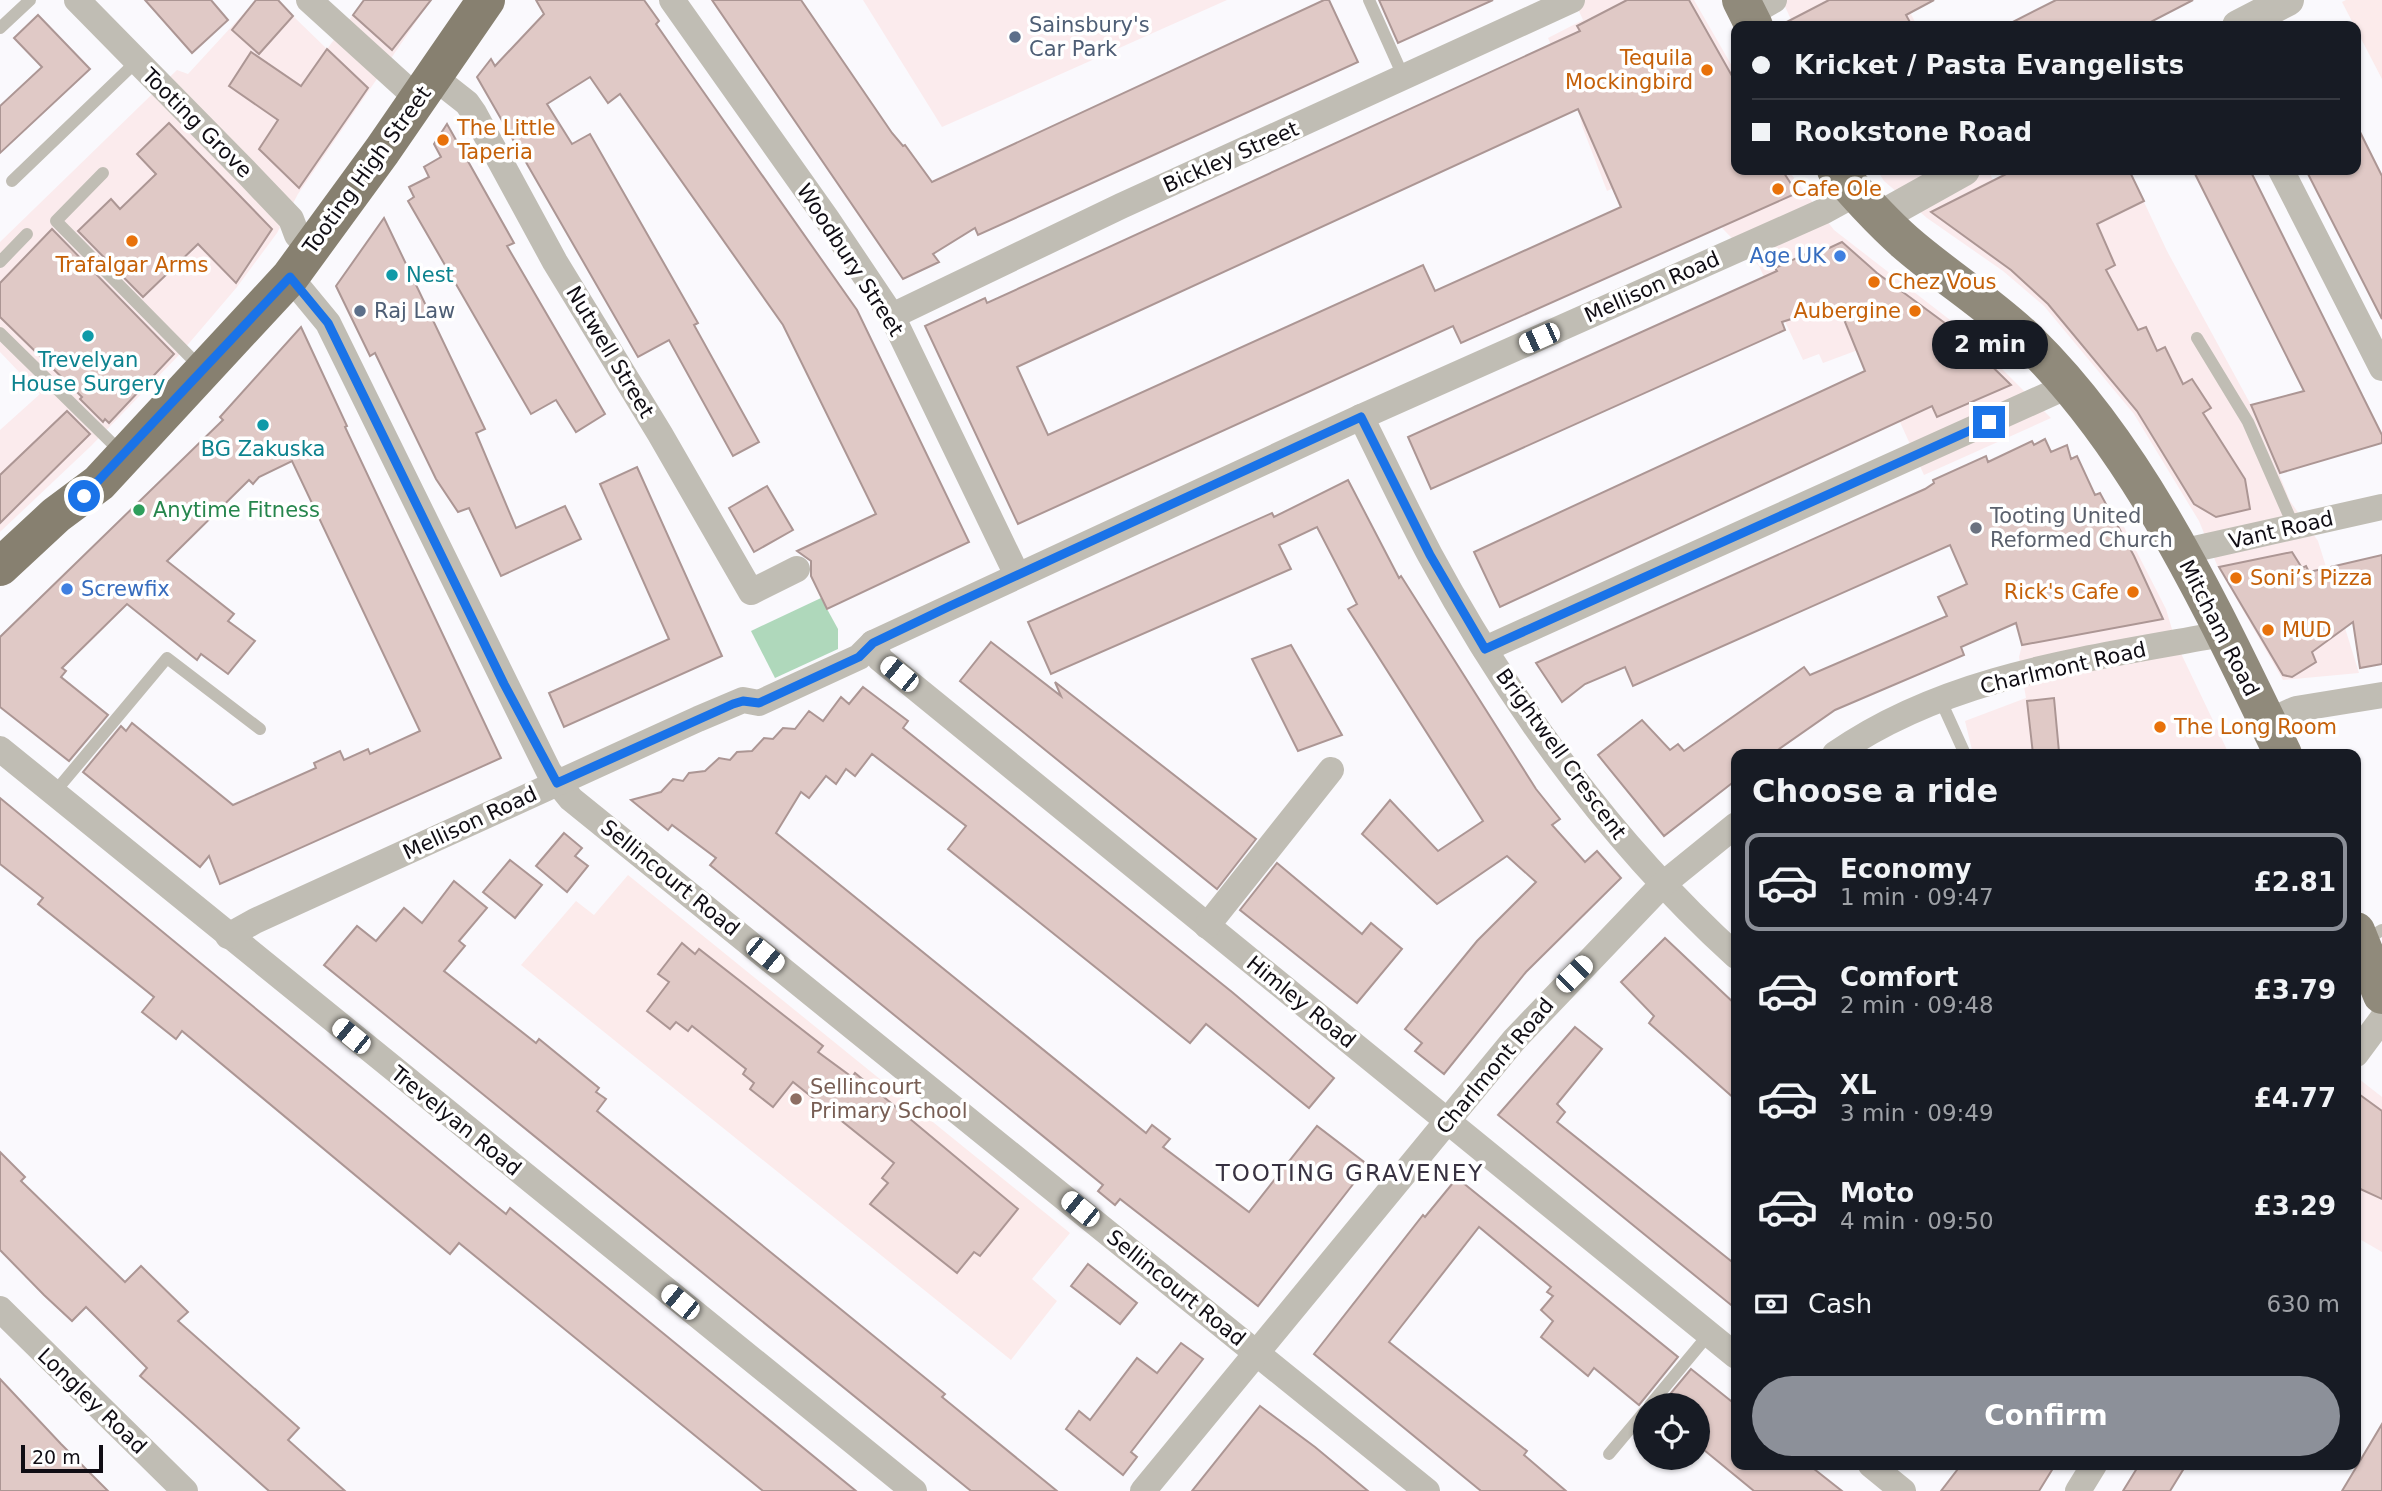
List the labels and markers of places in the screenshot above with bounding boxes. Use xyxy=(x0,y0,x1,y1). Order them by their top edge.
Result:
place label: Sainsbury's Car Park xyxy=(1029,13,1150,61)
marker: Sainsbury's Car Park xyxy=(1007,29,1023,45)
place label: Tequila Mockingbird xyxy=(1565,46,1693,94)
marker: Tequila Mockingbird xyxy=(1699,62,1715,78)
place label: The Little Taperia xyxy=(456,116,556,164)
marker: The Little Taperia xyxy=(435,132,451,148)
place label: Cafe Ole xyxy=(1792,177,1882,201)
marker: Cafe Ole xyxy=(1770,181,1786,197)
marker: Trafalgar Arms xyxy=(124,233,140,249)
place label: Age UK xyxy=(1750,244,1827,268)
marker: Age UK xyxy=(1832,248,1848,264)
place label: Trafalgar Arms xyxy=(55,253,208,277)
place label: Nest xyxy=(406,263,454,287)
marker: Nest xyxy=(384,267,400,283)
place label: Chez Vous xyxy=(1888,270,1996,294)
marker: Chez Vous xyxy=(1866,274,1882,290)
place label: Raj Law xyxy=(374,299,455,323)
place label: Aubergine xyxy=(1793,299,1901,323)
marker: Raj Law xyxy=(352,303,368,319)
marker: Aubergine xyxy=(1907,303,1923,319)
marker: Trevelyan House Surgery xyxy=(80,328,96,344)
place label: Trevelyan House Surgery xyxy=(11,348,165,396)
marker: BG Zakuska xyxy=(255,417,271,433)
place label: BG Zakuska xyxy=(201,437,325,461)
place label: Anytime Fitness xyxy=(153,498,320,522)
marker: Anytime Fitness xyxy=(131,502,147,518)
place label: Tooting United Reformed Church xyxy=(1989,504,2173,552)
marker: Tooting United Reformed Church xyxy=(1968,520,1984,536)
place label: Soni’s Pizza xyxy=(2250,566,2373,590)
marker: Soni’s Pizza xyxy=(2228,570,2244,586)
place label: Screwfix xyxy=(81,577,170,601)
place label: Rick's Cafe xyxy=(2004,580,2119,604)
marker: Screwfix xyxy=(59,581,75,597)
marker: Rick's Cafe xyxy=(2125,584,2141,600)
place label: MUD xyxy=(2282,618,2332,642)
marker: MUD xyxy=(2260,622,2276,638)
place label: The Long Room xyxy=(2173,715,2337,739)
marker: The Long Room xyxy=(2152,719,2168,735)
place label: Sellincourt Primary School xyxy=(810,1075,968,1123)
marker: Sellincourt Primary School xyxy=(788,1091,804,1107)

